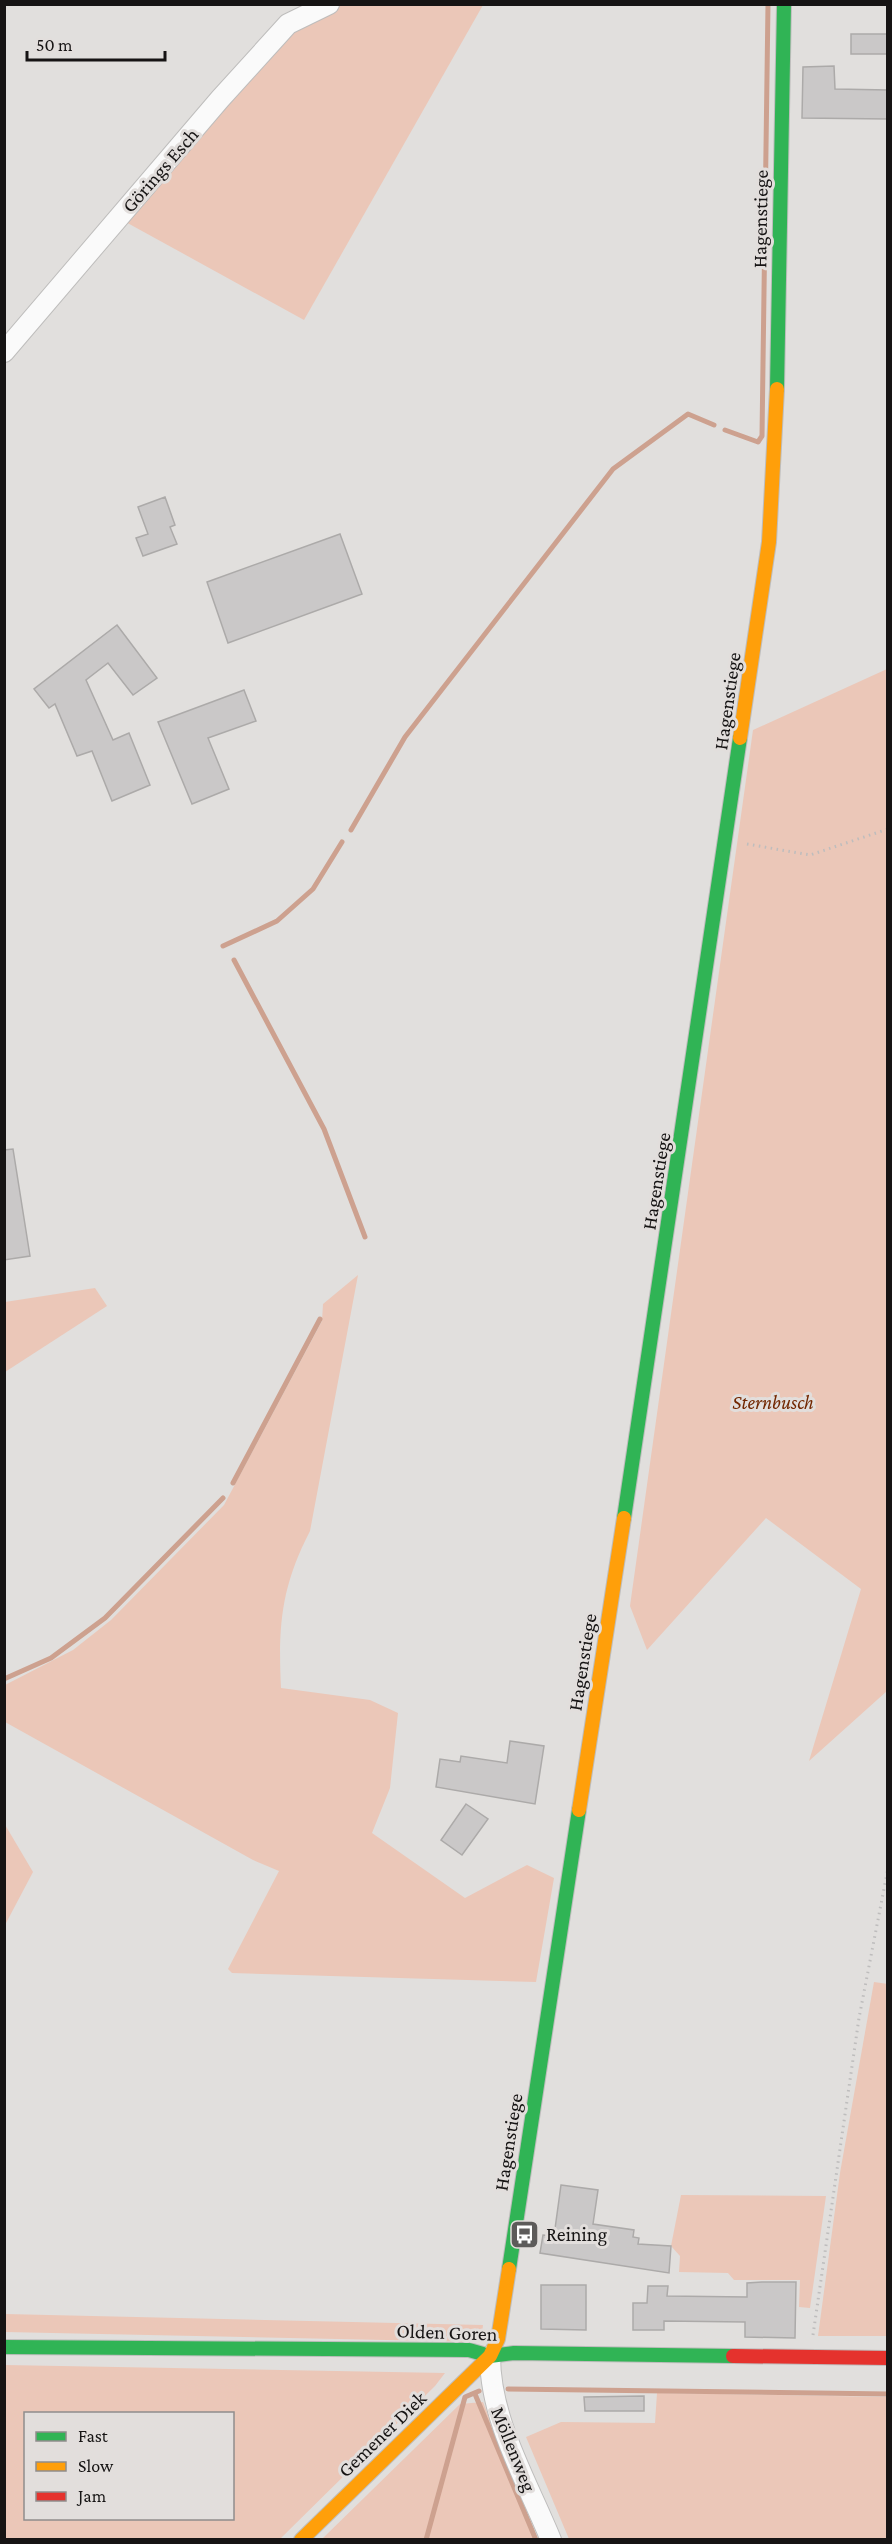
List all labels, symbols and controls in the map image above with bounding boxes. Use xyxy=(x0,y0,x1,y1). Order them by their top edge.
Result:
scale bar xyxy=(27,24,165,62)
text: 50 m xyxy=(36,35,73,55)
street label: Görings Esch xyxy=(117,123,203,217)
street label: Hagenstiege xyxy=(748,169,773,268)
street label: Hagenstiege xyxy=(709,651,746,751)
street label: Hagenstiege xyxy=(637,1131,676,1231)
park label: Sternbusch xyxy=(732,1391,814,1413)
street label: Hagenstiege xyxy=(563,1612,602,1712)
street label: Hagenstiege xyxy=(489,2092,528,2192)
bus stop icon: Reining xyxy=(509,2218,541,2250)
place label: Reining xyxy=(546,2223,608,2246)
street label: Olden Goren xyxy=(396,2319,498,2345)
street label: Gemener Diek xyxy=(334,2386,431,2481)
street label: Möllenweg xyxy=(486,2403,541,2495)
legend xyxy=(24,2412,234,2520)
text: Fast xyxy=(78,2426,109,2446)
text: Slow xyxy=(78,2456,114,2476)
text: Jam xyxy=(76,2486,107,2506)

